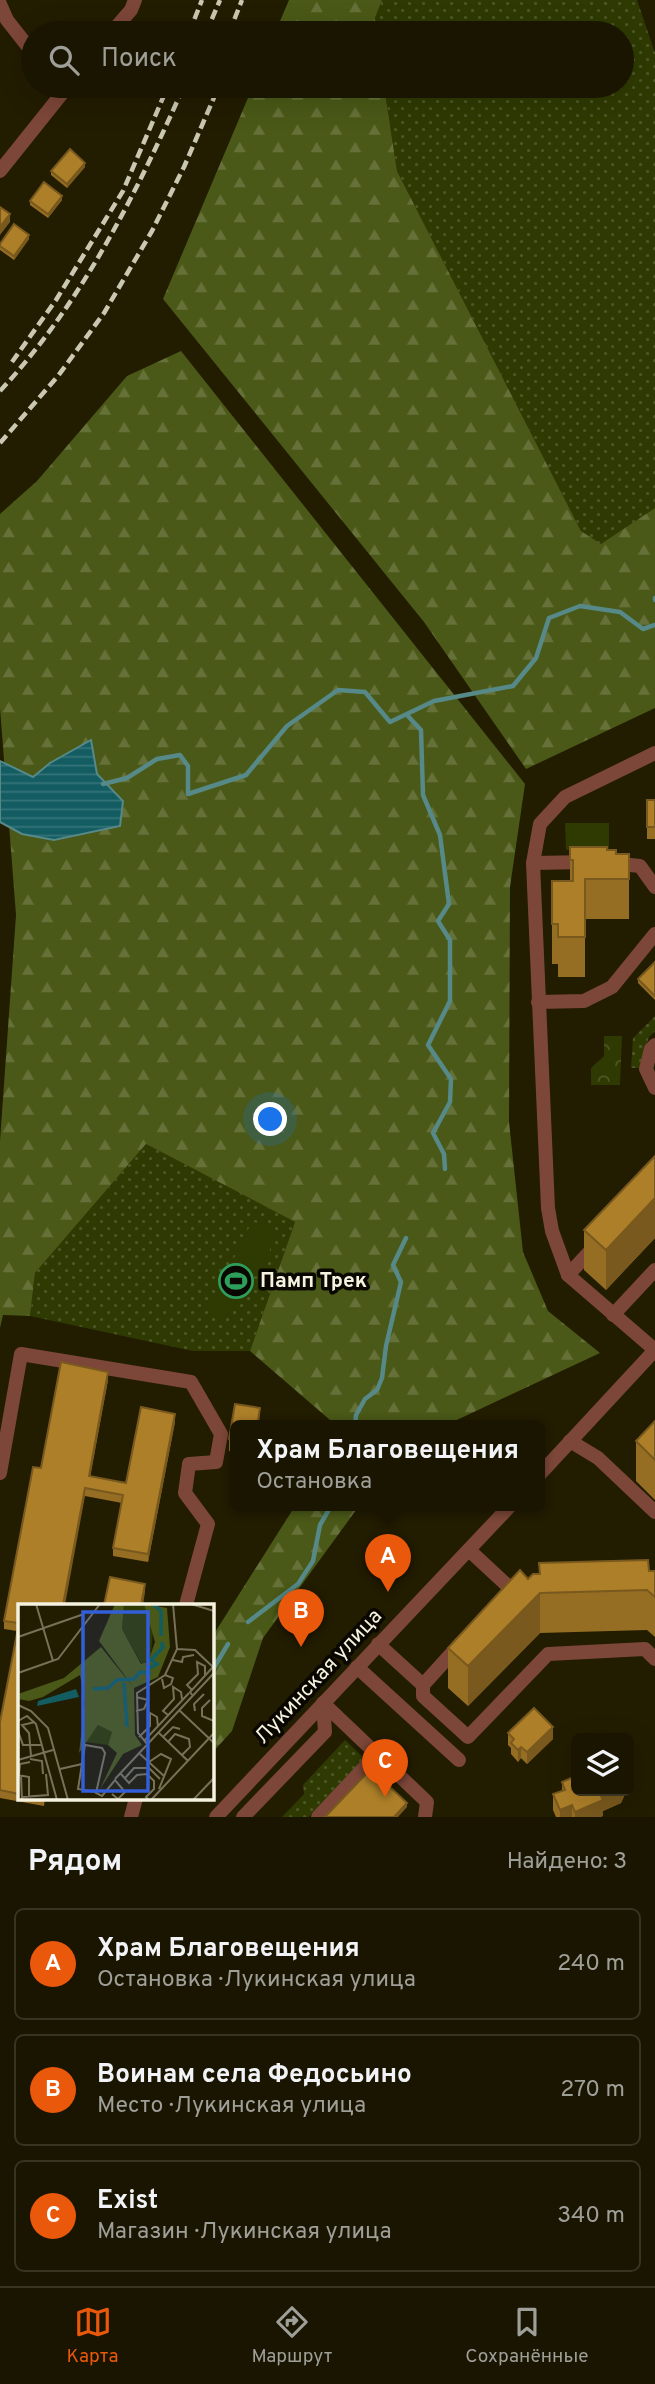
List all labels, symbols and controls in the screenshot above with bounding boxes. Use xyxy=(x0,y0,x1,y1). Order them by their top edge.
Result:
search box xyxy=(21,21,634,98)
icon: search xyxy=(45,41,83,79)
text: Поиск xyxy=(101,43,177,76)
your location xyxy=(253,1102,287,1136)
sports icon: Памп Трек xyxy=(217,1262,255,1300)
place label: Памп Трек xyxy=(260,1268,367,1295)
popup xyxy=(230,1420,545,1511)
text: Храм Благовещения xyxy=(256,1435,519,1468)
text: Остановка xyxy=(256,1468,372,1497)
pin: A xyxy=(365,1534,411,1592)
pin: B xyxy=(278,1589,324,1647)
inset map xyxy=(18,1604,214,1800)
street label: Лукинская улица xyxy=(249,1604,389,1750)
map controls xyxy=(571,1733,634,1796)
button: layers xyxy=(571,1733,634,1796)
pin: C xyxy=(362,1739,408,1797)
text: Рядом xyxy=(28,1844,122,1881)
text: Найдено: 3 xyxy=(507,1848,627,1877)
text: Храм Благовещения xyxy=(97,1933,360,1966)
text: A xyxy=(45,1950,61,1979)
text: 240 m xyxy=(557,1950,625,1979)
text: Остановка · Лукинская улица xyxy=(97,1966,416,1995)
text: Воинам села Федосьино xyxy=(97,2059,412,2092)
text: B xyxy=(45,2076,61,2105)
text: 270 m xyxy=(560,2076,625,2105)
text: Место · Лукинская улица xyxy=(97,2092,366,2121)
text: Exist xyxy=(97,2185,158,2218)
text: C xyxy=(46,2202,60,2231)
text: 340 m xyxy=(557,2202,625,2231)
text: Магазин · Лукинская улица xyxy=(97,2218,392,2247)
tab: Карта xyxy=(66,2303,119,2369)
tab: Маршрут xyxy=(251,2303,332,2369)
tab: Сохранённые xyxy=(465,2303,589,2369)

